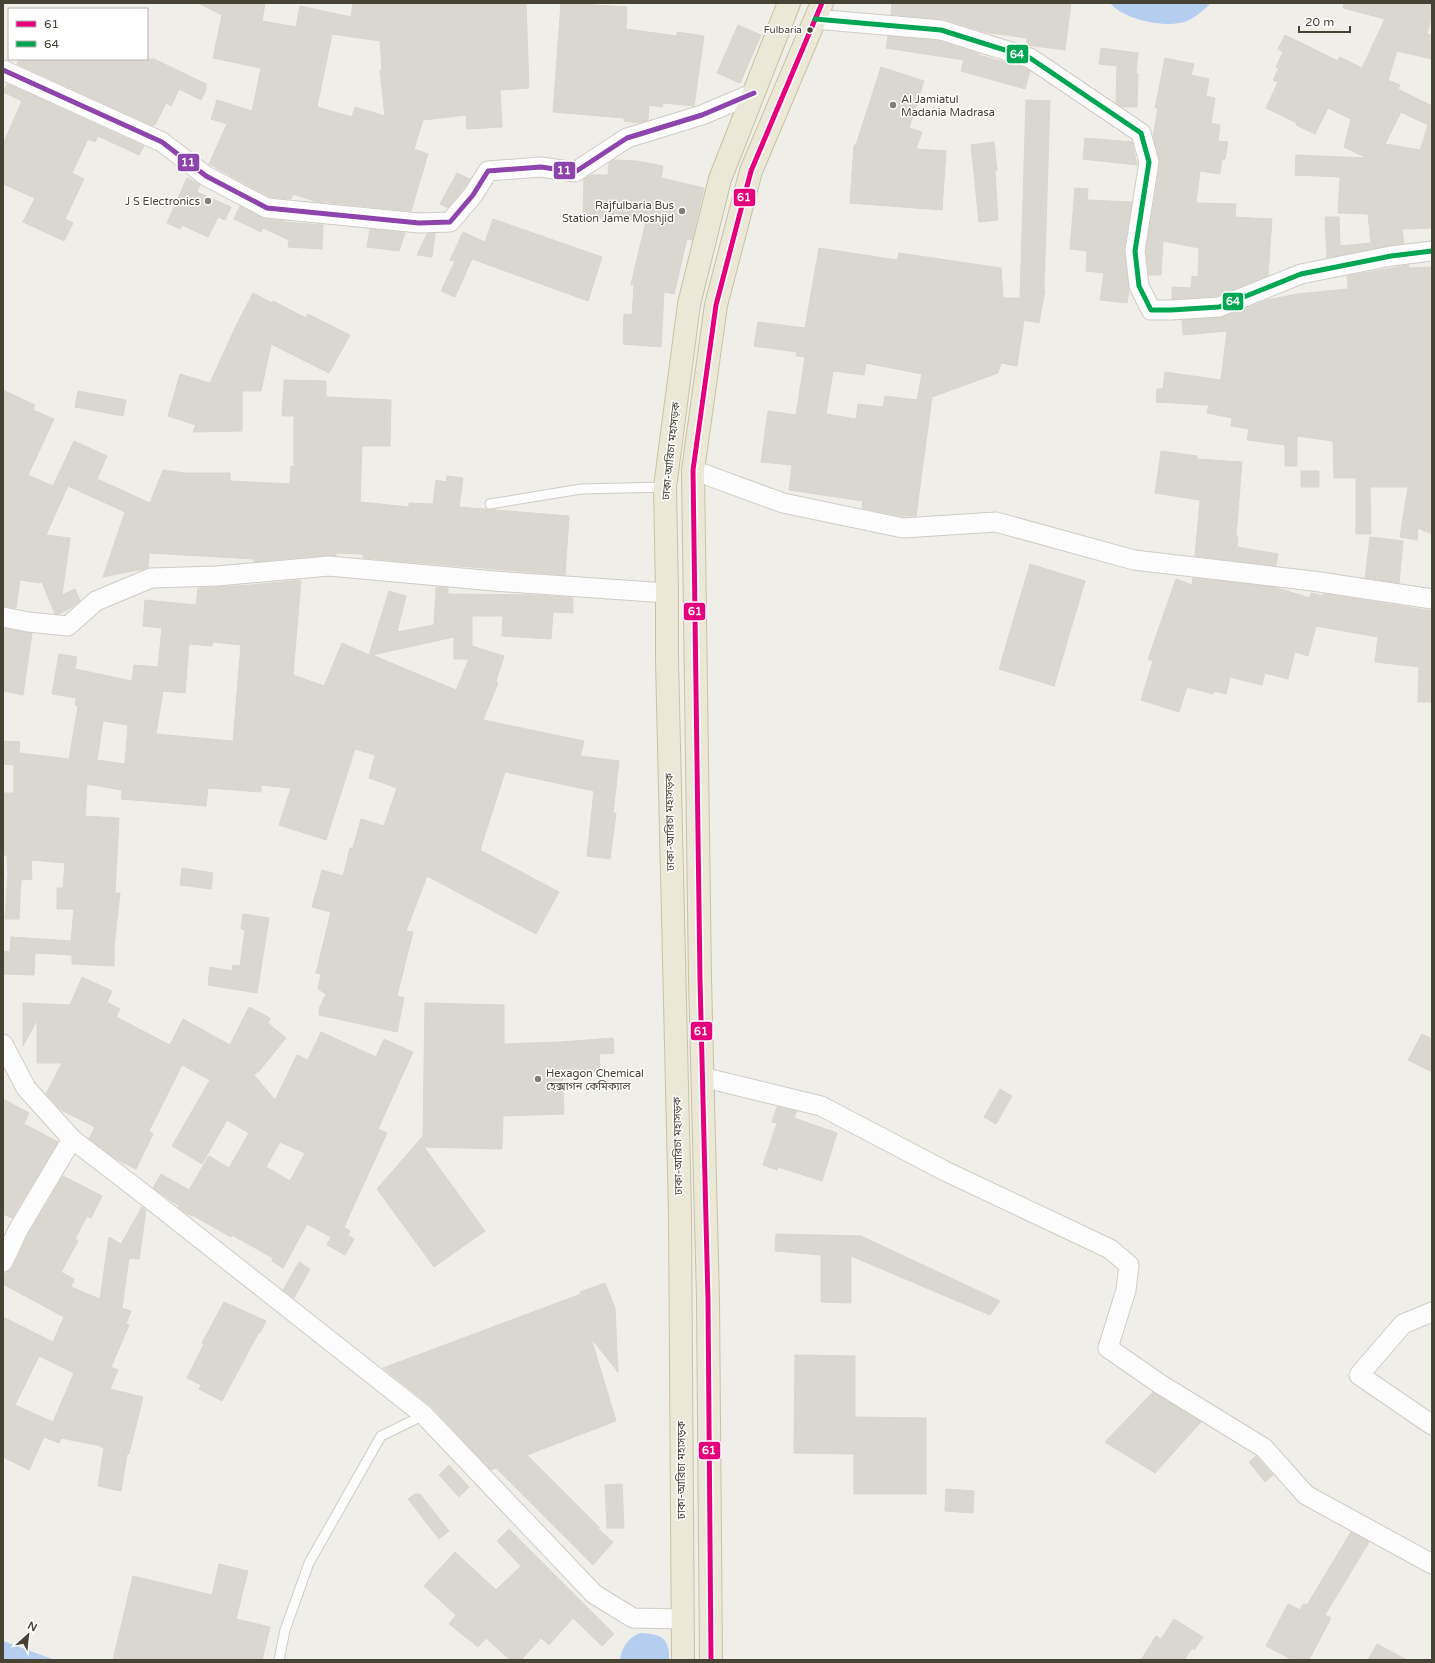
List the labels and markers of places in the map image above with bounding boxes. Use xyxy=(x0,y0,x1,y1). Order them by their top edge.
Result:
place label: Fulbaria xyxy=(764,24,802,36)
marker: Fulbaria xyxy=(805,25,815,35)
place label: Al Jamiatul Madania Madrasa xyxy=(901,93,995,119)
marker: Al Jamiatul Madania Madrasa xyxy=(888,100,898,110)
place label: J S Electronics xyxy=(125,195,200,208)
marker: J S Electronics xyxy=(203,196,213,206)
place label: Rajfulbaria Bus Station Jame Moshjid xyxy=(562,199,674,225)
marker: Rajfulbaria Bus Station Jame Moshjid xyxy=(677,206,687,216)
place label: Hexagon Chemical হেক্সাগন কেমিক্যাল xyxy=(546,1067,644,1093)
marker: Hexagon Chemical হেক্সাগন কেমিক্যাল xyxy=(533,1074,543,1084)

